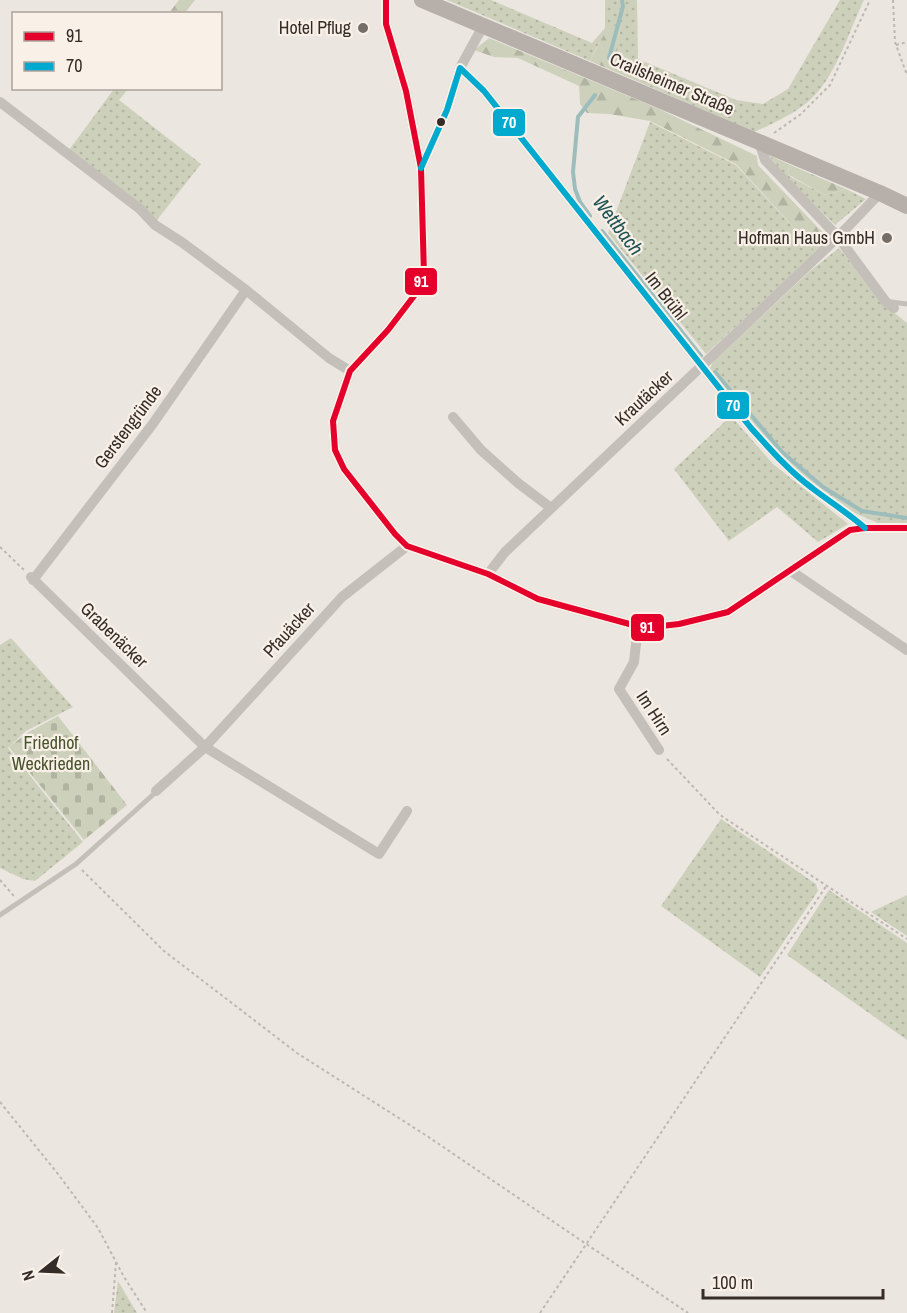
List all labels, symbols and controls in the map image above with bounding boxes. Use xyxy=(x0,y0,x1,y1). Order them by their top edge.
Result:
legend xyxy=(12,12,222,90)
place label: Hotel Pflug xyxy=(279,15,352,40)
marker: Hotel Pflug xyxy=(356,21,370,35)
text: 91 xyxy=(66,23,83,48)
street label: Crailsheimer Straße xyxy=(606,46,738,121)
text: 70 xyxy=(66,53,82,78)
line badge: 70 xyxy=(492,108,526,137)
text: 70 xyxy=(502,111,516,133)
unlabelled marker xyxy=(435,116,447,128)
water label: Wettbach xyxy=(587,189,650,260)
place label: Hofman Haus GmbH xyxy=(738,225,875,250)
marker: Hofman Haus GmbH xyxy=(880,231,894,245)
street label: Im Brühl xyxy=(640,266,693,325)
line badge: 91 xyxy=(404,267,438,296)
text: 91 xyxy=(414,270,429,292)
street label: Krautäcker xyxy=(609,364,678,431)
street label: Gerstengründe xyxy=(88,380,167,474)
line badge: 70 xyxy=(716,391,750,420)
text: 70 xyxy=(726,394,740,416)
street label: Grabenäcker xyxy=(75,596,154,673)
street label: Pfauäcker xyxy=(257,597,320,663)
line badge: 91 xyxy=(630,613,665,642)
text: 91 xyxy=(640,616,655,638)
street label: Im Hirn xyxy=(631,686,678,740)
park label: Friedhof Weckrieden xyxy=(12,730,90,776)
north arrow xyxy=(12,1241,72,1301)
scale bar xyxy=(703,1262,883,1300)
text: N xyxy=(16,1268,40,1284)
text: 100 m xyxy=(712,1270,753,1295)

